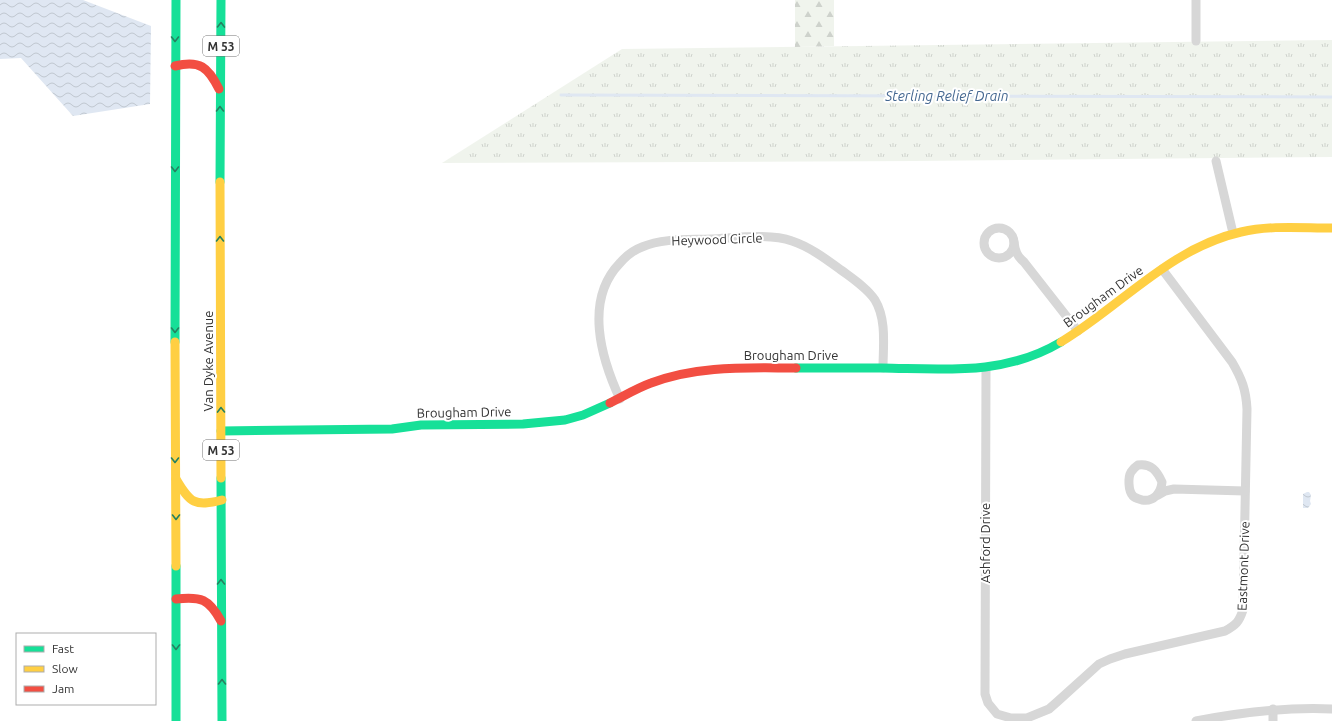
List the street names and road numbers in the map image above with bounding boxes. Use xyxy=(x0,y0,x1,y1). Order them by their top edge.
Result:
road number: M 53 xyxy=(203,36,239,56)
street label: Heywood Circle xyxy=(671,230,763,248)
street label: Brougham Drive xyxy=(1061,262,1145,330)
street label: Van Dyke Avenue xyxy=(201,311,215,411)
street label: Brougham Drive xyxy=(744,348,838,362)
street label: Brougham Drive xyxy=(417,404,511,420)
road number: M 53 xyxy=(203,440,239,460)
street label: Ashford Drive xyxy=(978,503,992,583)
street label: Eastmont Drive xyxy=(1234,521,1252,611)

